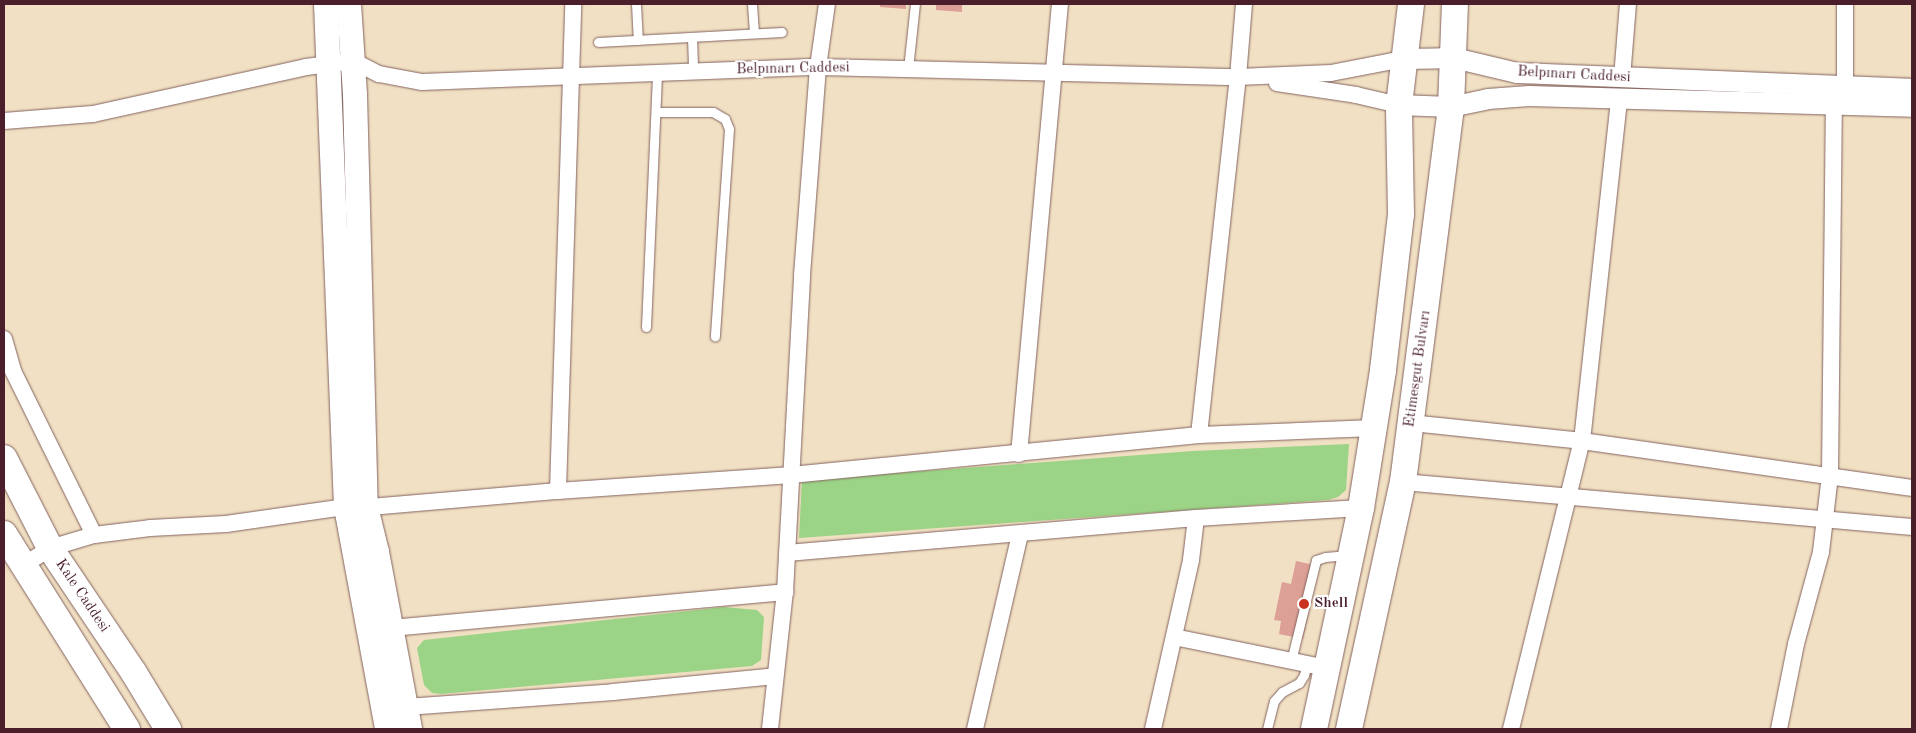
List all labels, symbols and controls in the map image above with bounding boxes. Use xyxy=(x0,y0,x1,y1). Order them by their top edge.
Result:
street label: Belpınarı Caddesi xyxy=(736,59,850,79)
street label: Belpınarı Caddesi xyxy=(1517,63,1631,87)
street label: Etimesgut Bulvarı xyxy=(1401,309,1435,429)
street label: Kale Caddesi xyxy=(51,556,113,636)
place label: Shell xyxy=(1314,595,1348,613)
marker: Shell xyxy=(1298,598,1310,610)

